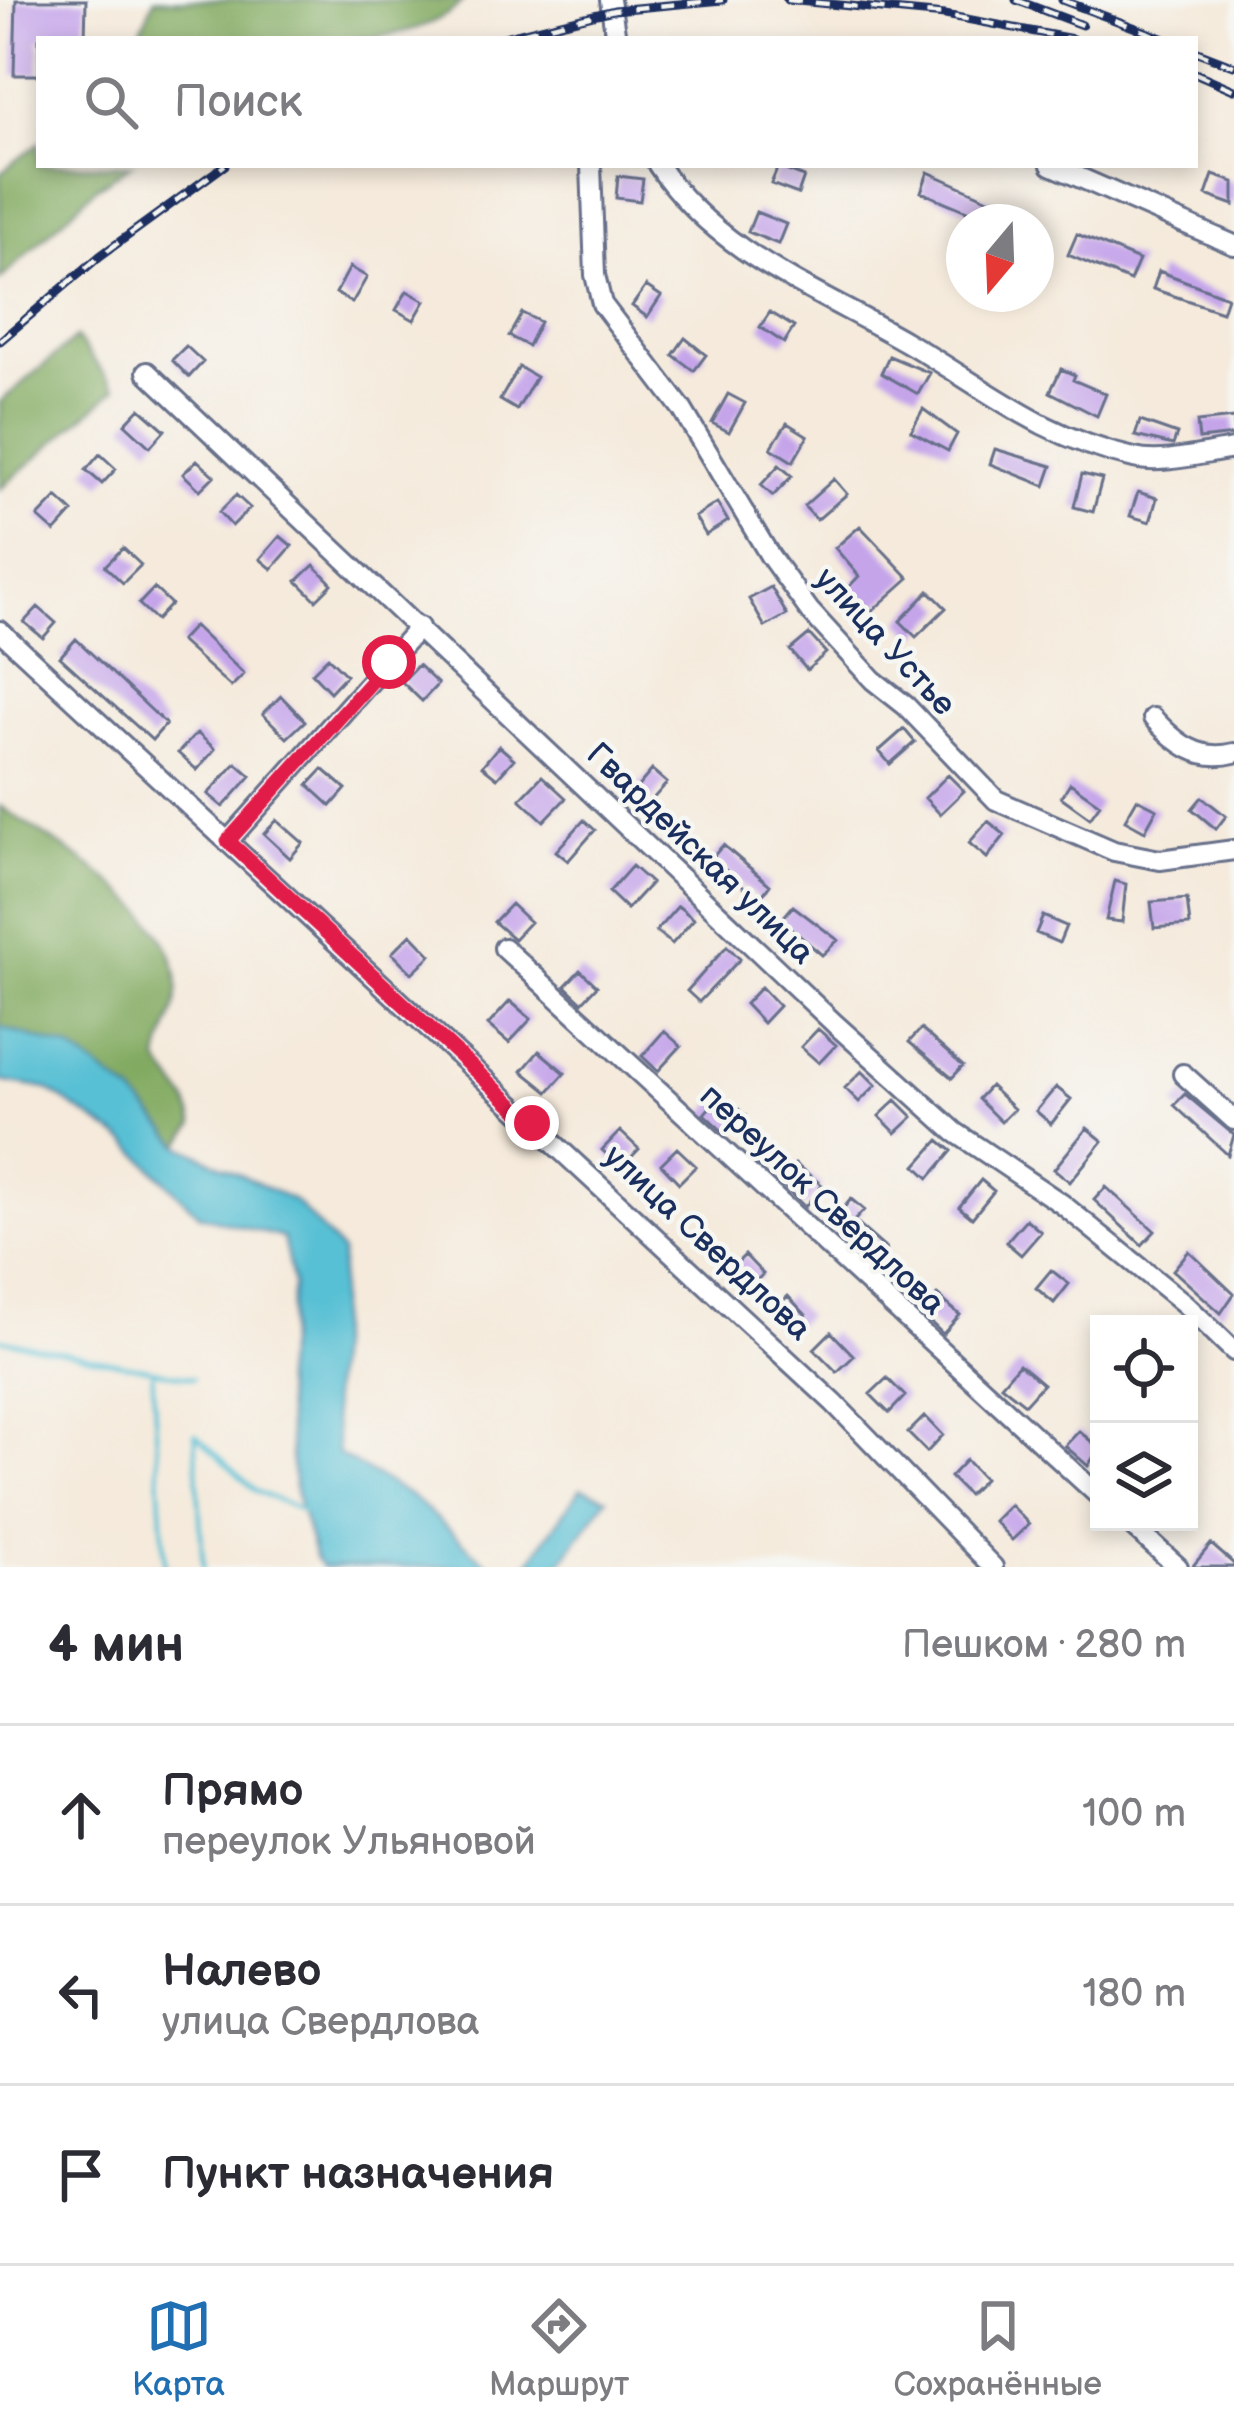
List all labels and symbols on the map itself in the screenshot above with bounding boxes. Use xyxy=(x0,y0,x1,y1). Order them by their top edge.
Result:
north arrow xyxy=(946,204,1054,312)
street label: улица Устье xyxy=(806,560,964,724)
route start xyxy=(362,635,416,689)
street label: Гвардейская улица xyxy=(578,735,822,973)
street label: переулок Свердлова xyxy=(691,1076,953,1324)
route end xyxy=(505,1096,559,1150)
street label: улица Свердлова xyxy=(595,1137,819,1349)

